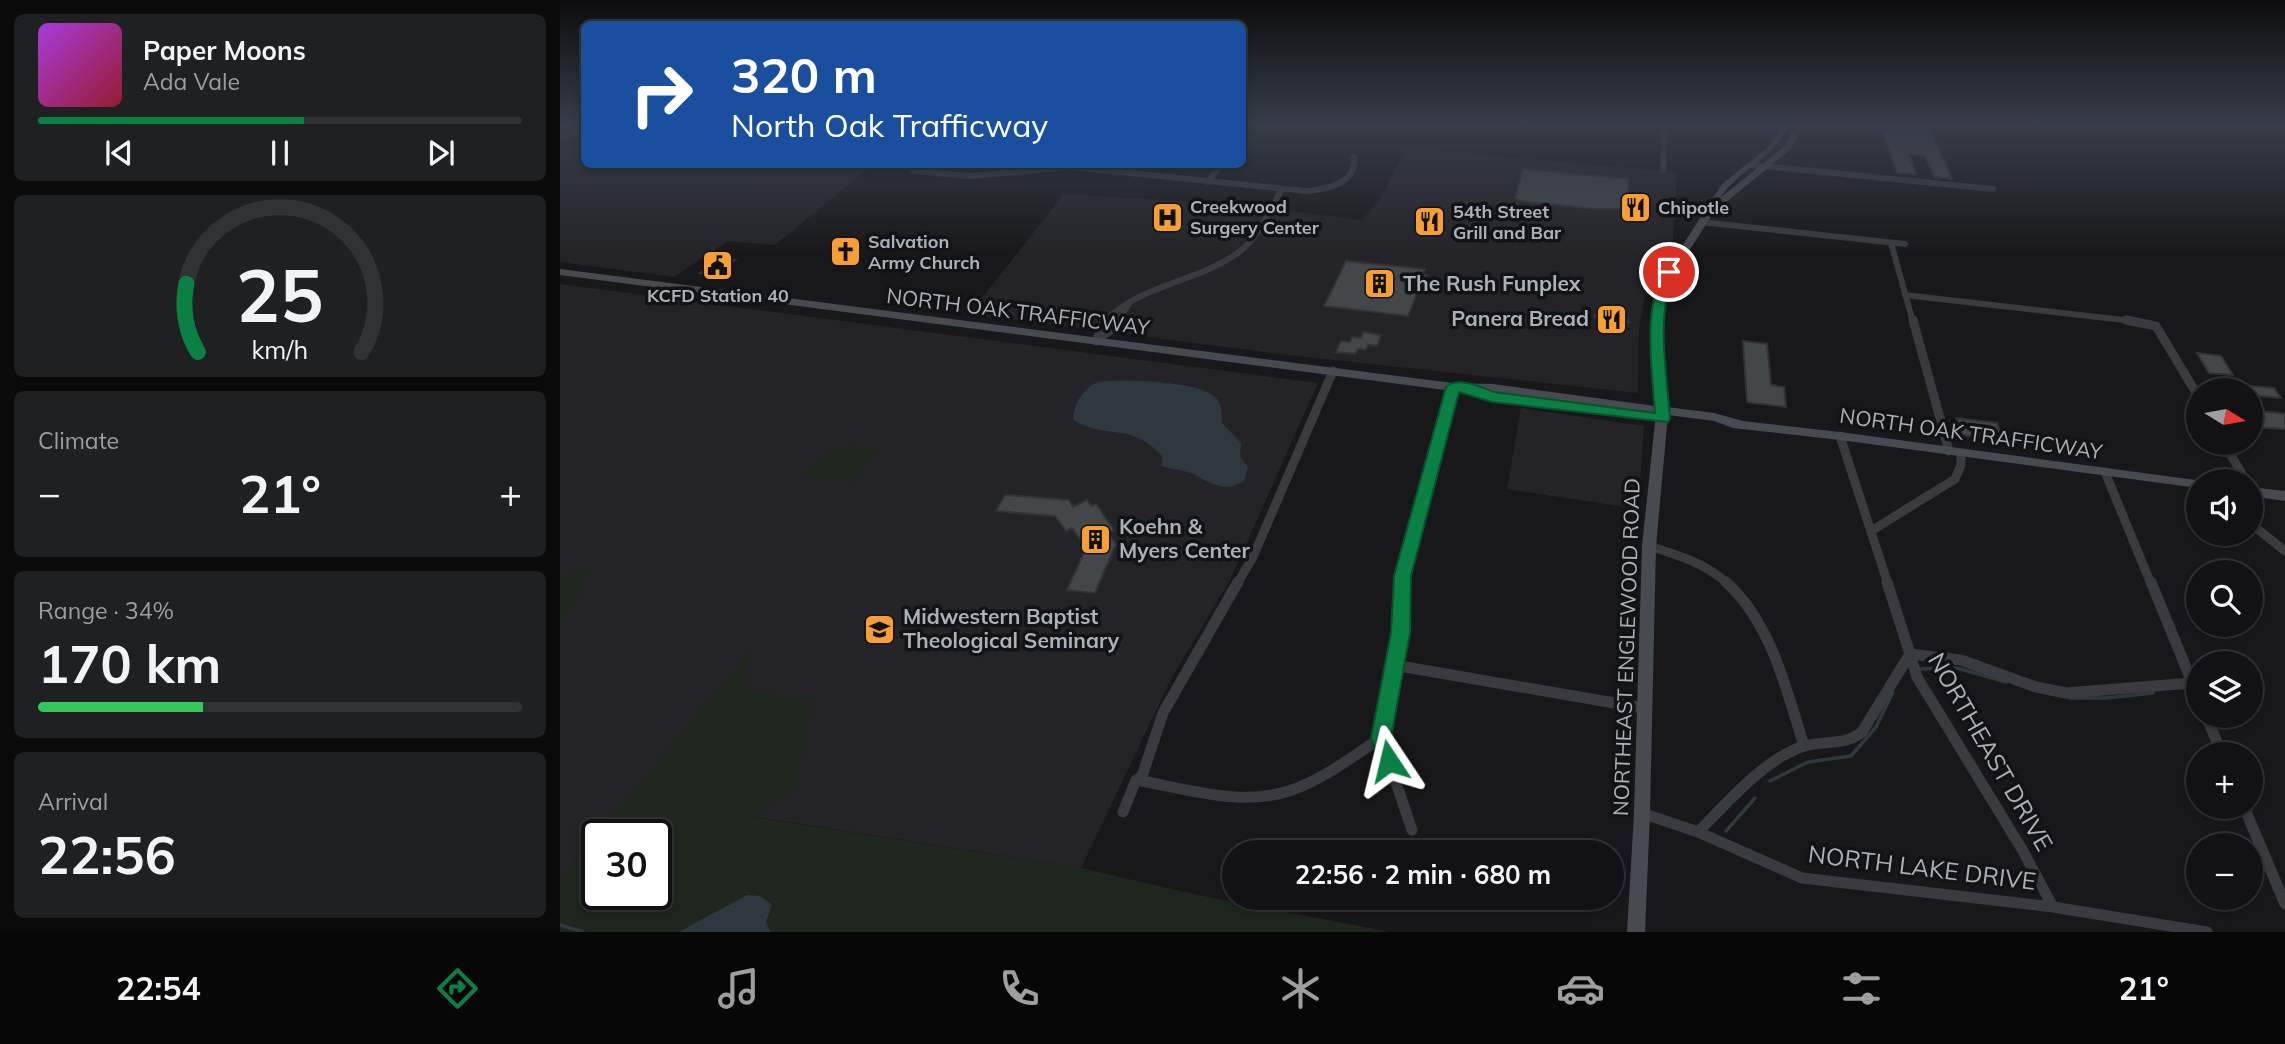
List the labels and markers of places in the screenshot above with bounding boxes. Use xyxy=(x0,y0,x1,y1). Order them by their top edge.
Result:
restaurant icon: Chipotle xyxy=(1618,191,1652,225)
place label: Creekwood Surgery Center xyxy=(1190,195,1320,239)
place label: Chipotle xyxy=(1658,196,1729,219)
hospital icon: Creekwood Surgery Center xyxy=(1150,200,1184,234)
place label: 54th Street Grill and Bar xyxy=(1453,200,1562,244)
restaurant icon: 54th Street Grill and Bar xyxy=(1413,205,1447,239)
place label: Salvation Army Church xyxy=(868,230,980,274)
church icon: Salvation Army Church xyxy=(828,235,862,269)
pin xyxy=(1639,242,1699,302)
public building icon: KCFD Station 40 xyxy=(701,249,735,283)
building icon: The Rush Funplex xyxy=(1363,267,1397,301)
place label: The Rush Funplex xyxy=(1403,270,1581,296)
place label: KCFD Station 40 xyxy=(647,284,789,307)
restaurant icon: Panera Bread xyxy=(1595,302,1629,336)
place label: Panera Bread xyxy=(1451,305,1589,331)
place label: Koehn & Myers Center xyxy=(1119,513,1251,563)
building icon: Koehn & Myers Center xyxy=(1079,522,1113,556)
place label: Midwestern Baptist Theological Seminary xyxy=(903,603,1120,653)
school or university icon: Midwestern Baptist Theological Seminary xyxy=(863,612,897,646)

